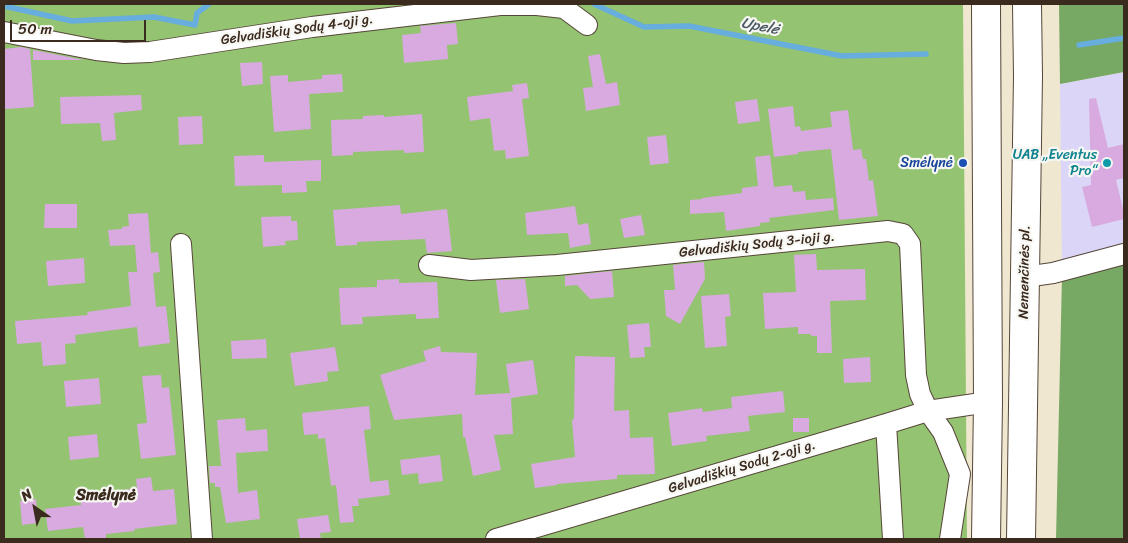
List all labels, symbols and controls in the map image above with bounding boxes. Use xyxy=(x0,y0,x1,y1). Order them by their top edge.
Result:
scale bar xyxy=(12,10,149,42)
street label: Gelvadiškių Sodų 4-oji g. xyxy=(220,11,374,49)
water label: Upelė xyxy=(740,15,780,39)
text: 50 m xyxy=(18,16,52,42)
place label: UAB „Eventus Pro“ xyxy=(1013,147,1097,180)
place label: Smėlynė xyxy=(900,155,953,171)
marker: Smėlynė xyxy=(957,157,969,169)
marker: UAB „Eventus Pro“ xyxy=(1101,157,1113,169)
street label: Nemenčinės pl. xyxy=(1016,225,1034,319)
street label: Gelvadiškių Sodų 3-ioji g. xyxy=(678,228,836,262)
street label: Gelvadiškių Sodų 2-oji g. xyxy=(666,437,818,497)
text: N xyxy=(16,482,37,508)
north arrow xyxy=(10,483,60,533)
district label: Smėlynė xyxy=(76,486,136,506)

